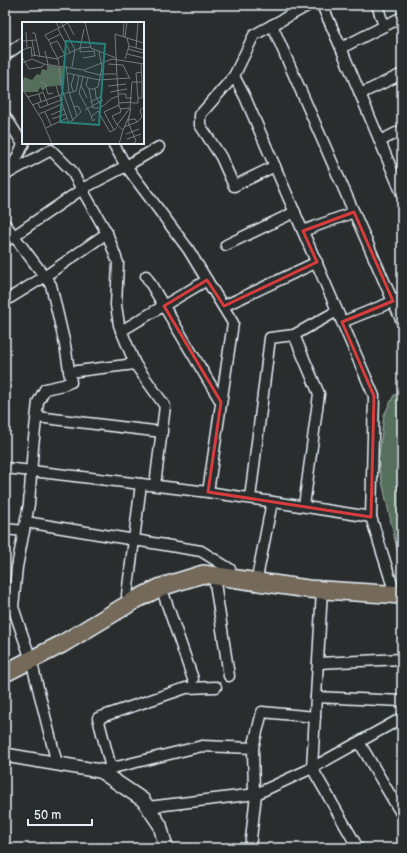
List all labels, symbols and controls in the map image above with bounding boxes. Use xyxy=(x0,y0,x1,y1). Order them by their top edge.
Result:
inset map xyxy=(22,22,144,144)
scale bar xyxy=(28,801,92,827)
text: 50 m xyxy=(34,808,61,823)

